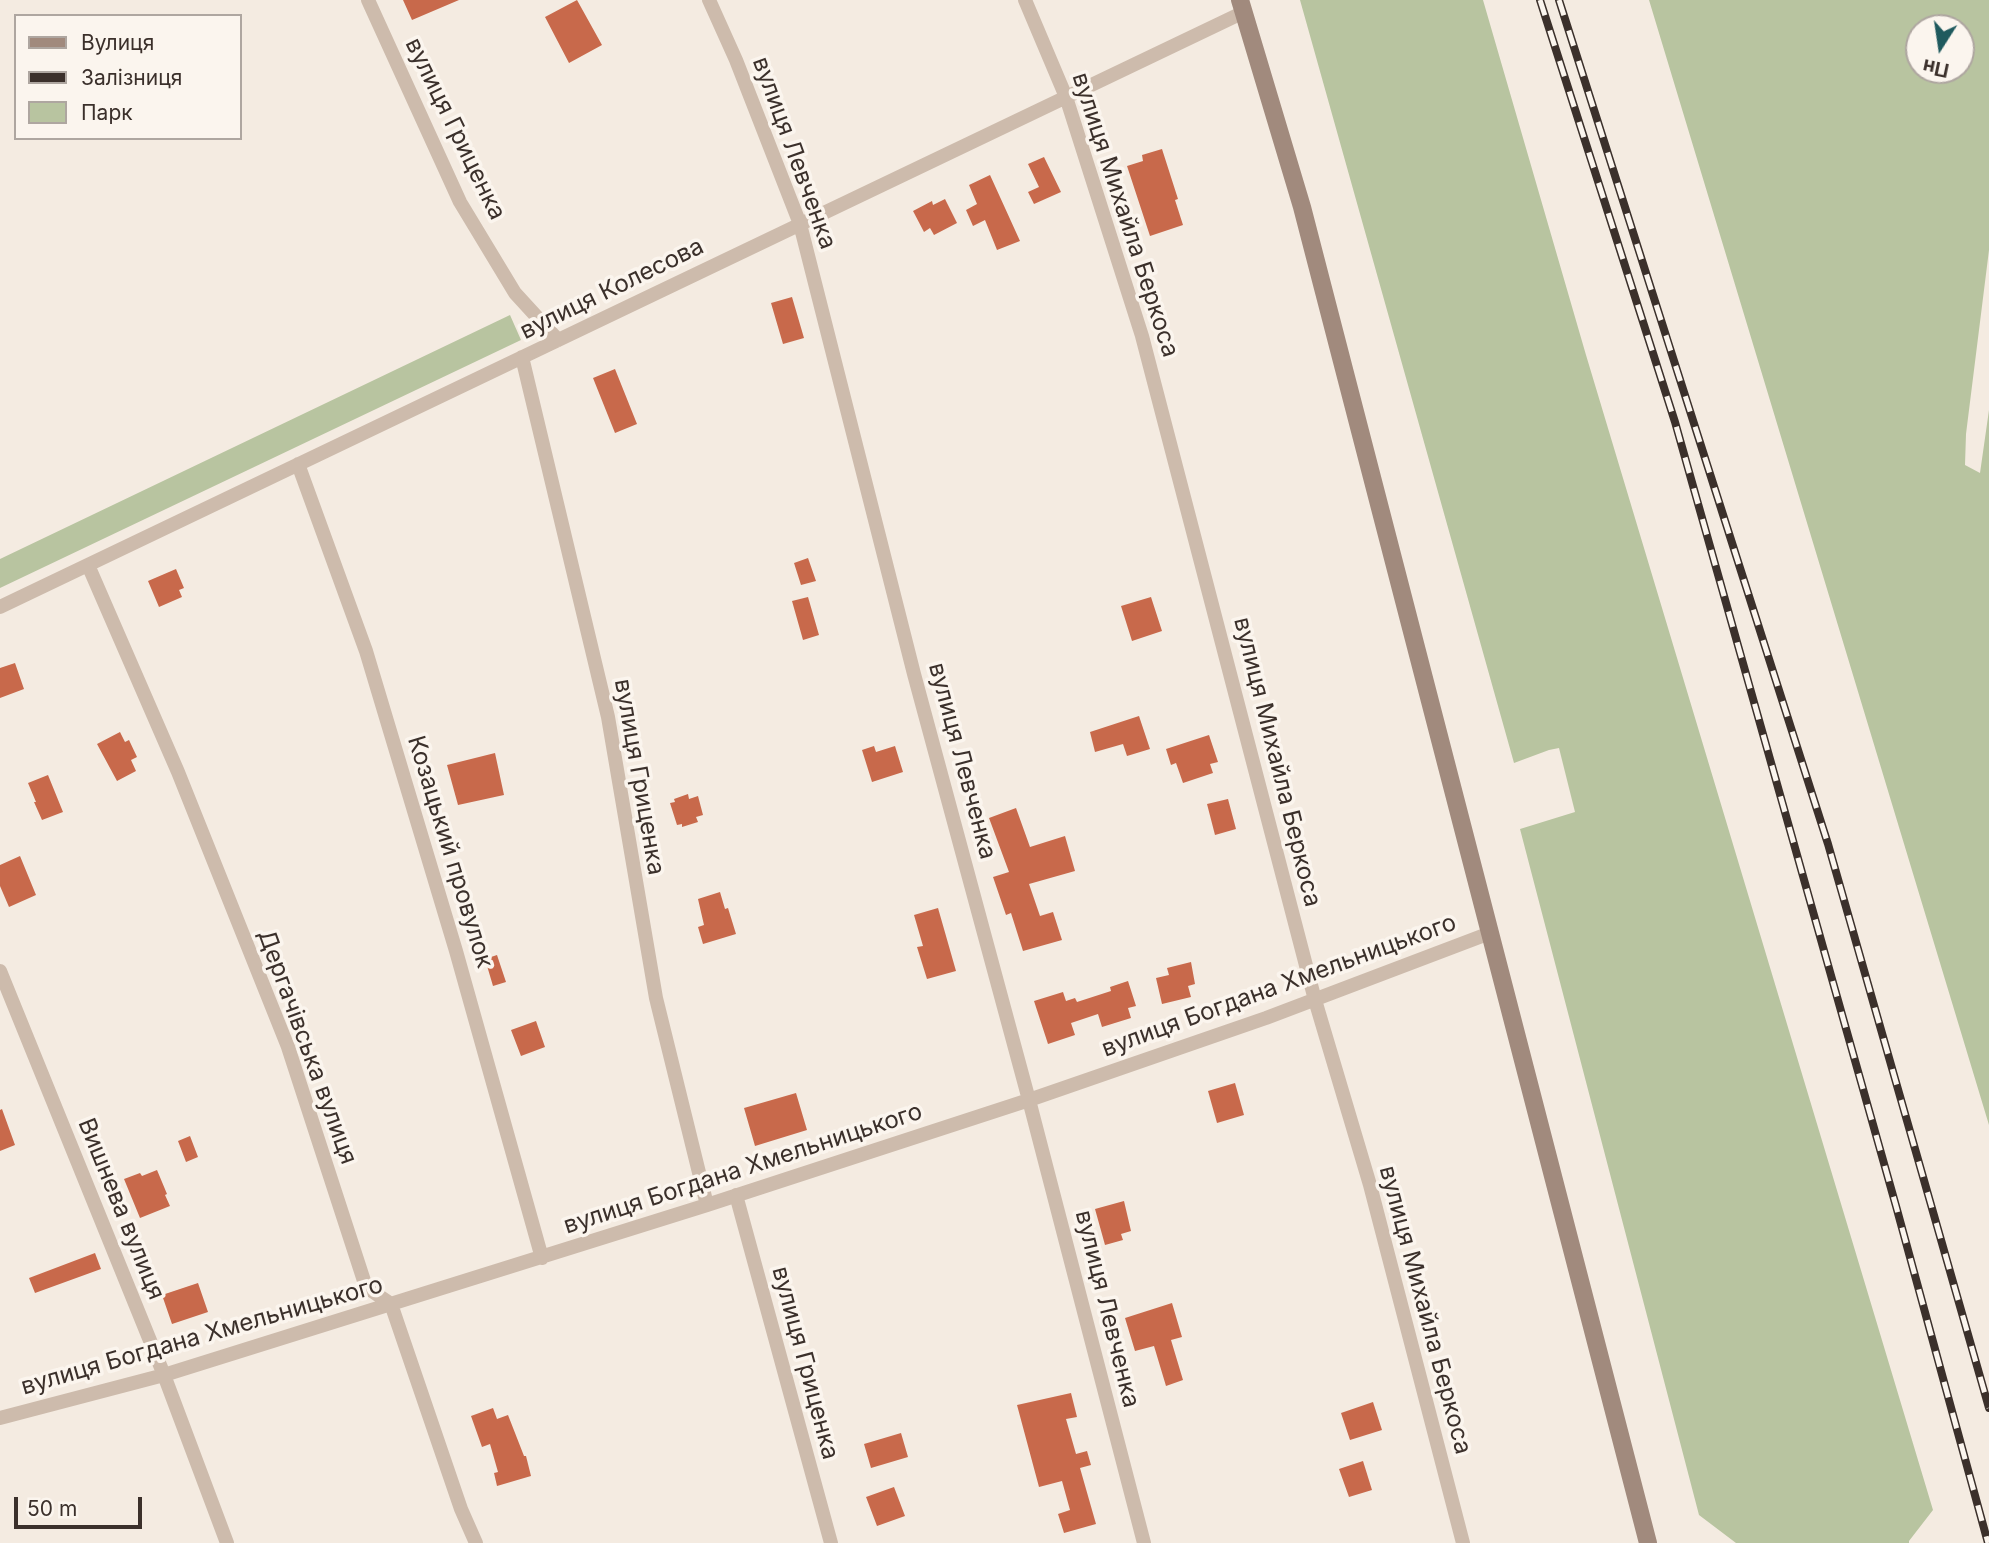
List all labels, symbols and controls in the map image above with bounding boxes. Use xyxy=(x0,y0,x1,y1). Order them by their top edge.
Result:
legend xyxy=(14,14,242,140)
north arrow xyxy=(1905,14,1975,84)
text: Вулиця xyxy=(81,30,154,55)
street label: вулиця Гриценка xyxy=(398,33,512,225)
street label: вулиця Левченка xyxy=(746,53,842,253)
text: Пн xyxy=(1921,54,1951,82)
text: Залізниця xyxy=(81,65,182,90)
street label: вулиця Михайла Беркоса xyxy=(1065,69,1185,361)
text: Парк xyxy=(81,100,133,125)
street label: вулиця Колесова xyxy=(515,232,709,346)
street label: вулиця Михайла Беркоса xyxy=(1227,614,1327,910)
street label: вулиця Левченка xyxy=(922,660,1002,862)
street label: вулиця Гриценка xyxy=(608,677,670,877)
street label: Козацький провулок xyxy=(401,732,499,972)
street label: вулиця Богдана Хмельницького xyxy=(1098,908,1460,1064)
street label: Дергачівська вулиця xyxy=(251,926,363,1168)
street label: вулиця Богдана Хмельницького xyxy=(560,1097,926,1241)
street label: Вишнева вулиця xyxy=(71,1114,171,1304)
street label: вулиця Михайла Беркоса xyxy=(1373,1163,1477,1457)
street label: вулиця Левченка xyxy=(1069,1207,1145,1411)
street label: вулиця Гриценка xyxy=(765,1263,845,1463)
street label: вулиця Богдана Хмельницького xyxy=(18,1270,386,1402)
scale bar xyxy=(18,1484,145,1528)
text: 50 m xyxy=(27,1496,77,1521)

